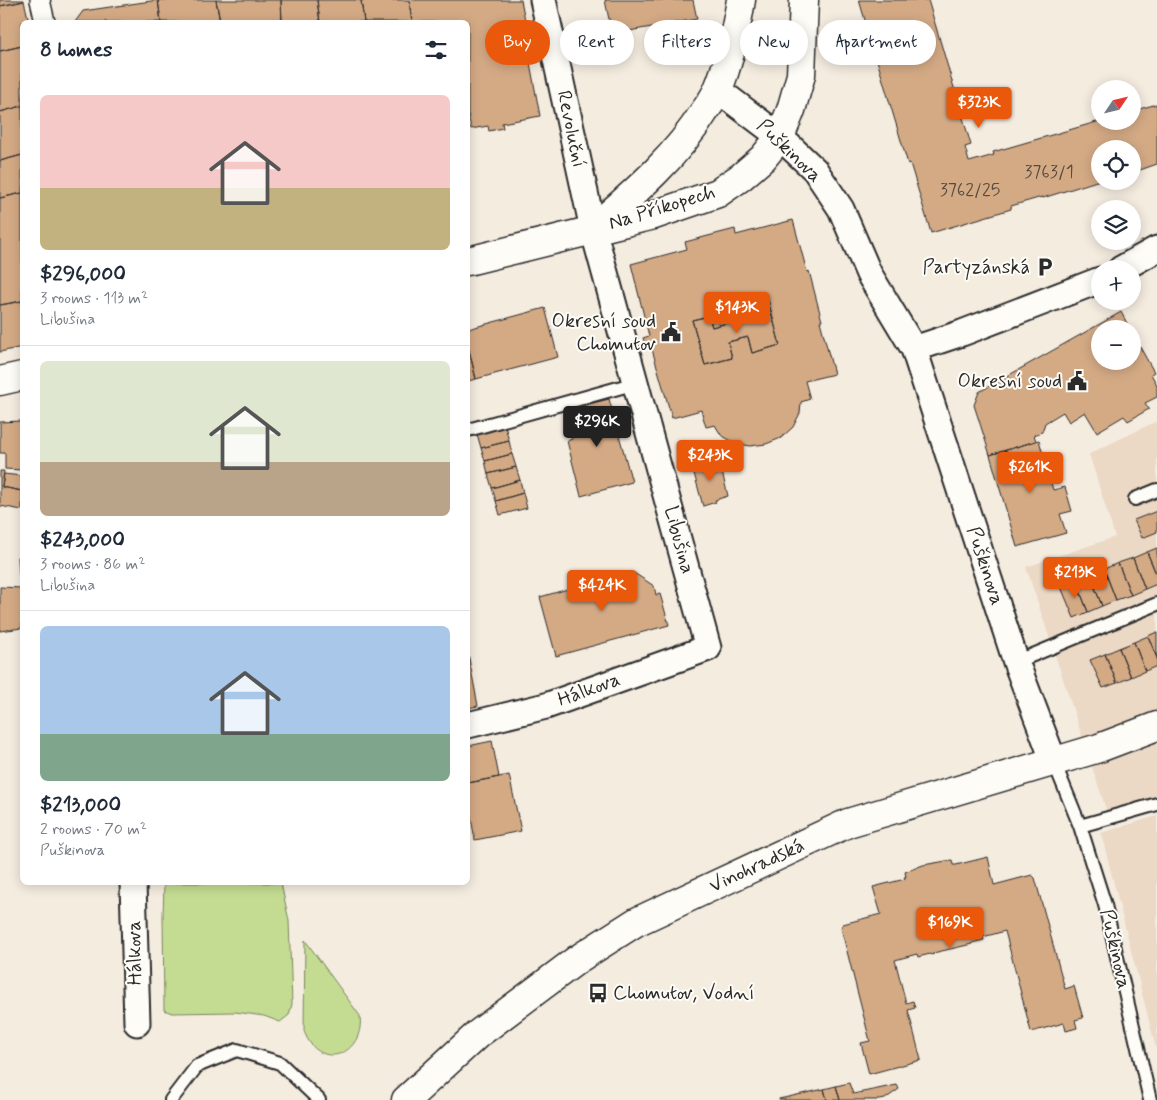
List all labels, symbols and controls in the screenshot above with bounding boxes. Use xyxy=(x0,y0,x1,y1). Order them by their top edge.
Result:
chip: Buy xyxy=(485,20,550,65)
chip: Rent xyxy=(560,20,634,65)
chip: Filters xyxy=(644,20,730,65)
chip: New xyxy=(740,20,808,65)
chip: Apartment xyxy=(818,20,936,65)
text: 8 homes xyxy=(40,36,112,64)
icon: filters xyxy=(422,36,450,64)
north arrow xyxy=(1091,80,1141,130)
map controls xyxy=(1091,80,1141,370)
pin: $323K xyxy=(944,86,1014,129)
street label: Revoluční xyxy=(550,88,592,170)
text: $323K xyxy=(958,92,1000,113)
street label: Puškinova xyxy=(750,113,828,189)
icon: home xyxy=(200,128,290,218)
button: locate xyxy=(1091,140,1141,190)
house number: 3763/1 xyxy=(1024,160,1074,184)
house number: 3762/25 xyxy=(940,178,1000,202)
street label: Na Příkopech xyxy=(605,179,719,237)
button: layers xyxy=(1091,200,1141,250)
place label: Partyzánská xyxy=(923,254,1030,281)
parking icon: Partyzánská xyxy=(1034,256,1056,278)
text: $296,000 xyxy=(40,260,126,288)
button: + xyxy=(1091,260,1141,310)
text: 3 rooms · 113 m² xyxy=(40,288,148,309)
pin: $143K xyxy=(702,292,772,334)
text: $143K xyxy=(715,297,759,318)
place label: Okresní soud Chomutov xyxy=(551,308,656,358)
text: Libušina xyxy=(40,309,95,330)
button: − xyxy=(1091,320,1141,370)
public building icon: Okresní soud Chomutov xyxy=(660,321,682,343)
place label: Okresní soud xyxy=(957,368,1062,395)
public building icon: Okresní soud xyxy=(1066,370,1088,392)
icon: home xyxy=(200,393,290,483)
pin: $296K xyxy=(562,406,632,448)
text: $296K xyxy=(574,411,620,432)
pin: $243K xyxy=(675,440,745,482)
text: $243K xyxy=(688,445,732,466)
pin: $261K xyxy=(995,452,1065,494)
text: $261K xyxy=(1008,457,1052,478)
street label: Libušina xyxy=(657,503,701,577)
street label: Puškinova xyxy=(960,523,1010,609)
text: $243,000 xyxy=(40,526,125,554)
text: 3 rooms · 86 m² xyxy=(40,554,145,575)
pin: $213K xyxy=(1040,556,1110,599)
text: $213K xyxy=(1054,562,1096,583)
pin: $424K xyxy=(567,570,637,612)
text: Libušina xyxy=(40,575,95,596)
text: $424K xyxy=(578,575,626,596)
icon: home xyxy=(200,658,290,748)
street label: Hálkova xyxy=(554,666,624,714)
text: $213,000 xyxy=(40,791,121,819)
text: 2 rooms · 70 m² xyxy=(40,819,147,840)
street label: Vinohradská xyxy=(705,832,809,900)
text: Puškinova xyxy=(40,840,105,861)
pin: $169K xyxy=(915,906,985,949)
street label: Puškinova xyxy=(1093,906,1137,992)
text: $169K xyxy=(927,912,973,933)
street label: Hálkova xyxy=(121,920,149,986)
place label: Chomutov, Vodní xyxy=(613,980,754,1007)
bus stop icon: Chomutov, Vodní xyxy=(587,982,609,1004)

